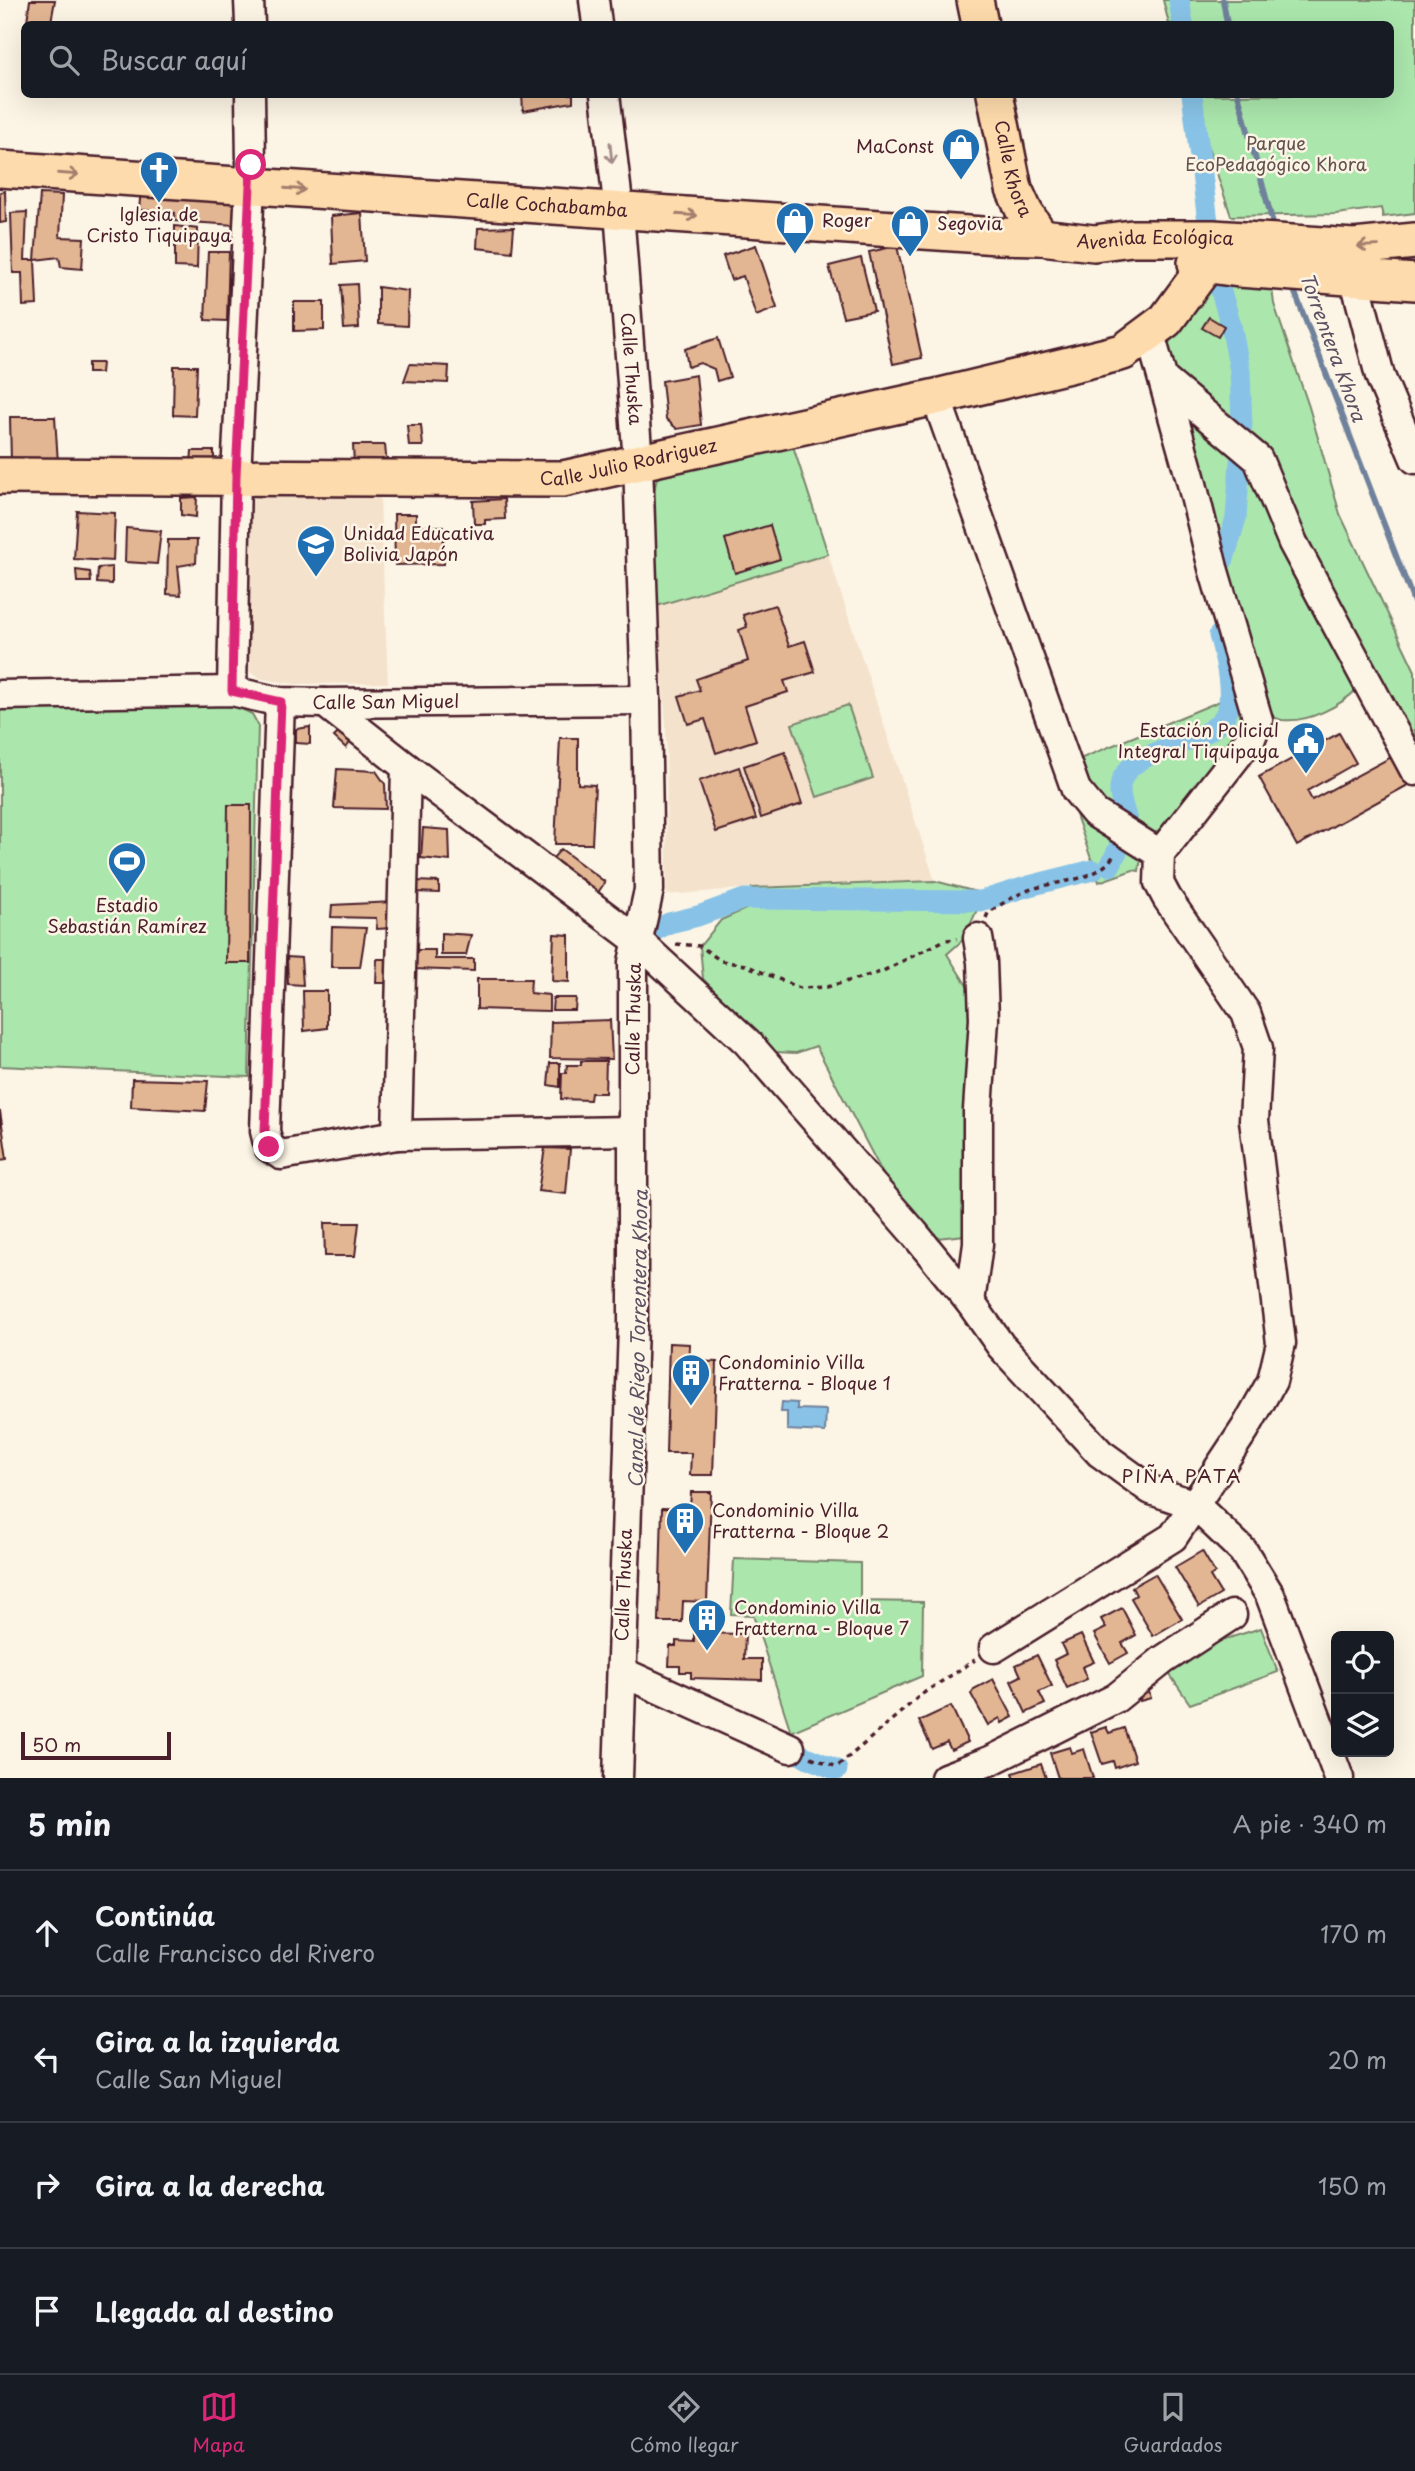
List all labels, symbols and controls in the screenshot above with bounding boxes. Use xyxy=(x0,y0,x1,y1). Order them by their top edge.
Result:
search box xyxy=(21,21,1394,98)
text: Buscar aquí xyxy=(101,40,247,79)
icon: search xyxy=(45,41,83,79)
street label: Calle Khora xyxy=(989,118,1040,221)
shop icon: MaConst xyxy=(940,126,982,181)
park label: Parque EcoPedagógico Khora xyxy=(1185,129,1367,177)
place label: MaConst xyxy=(856,132,934,159)
one-way arrow xyxy=(605,141,618,163)
church icon: Iglesia de Cristo Tiquipaya xyxy=(138,149,180,204)
route start xyxy=(235,149,266,180)
one-way arrow xyxy=(56,168,79,181)
one-way arrow xyxy=(283,183,306,196)
street label: Calle Cochabamba xyxy=(465,185,629,223)
place label: Iglesia de Cristo Tiquipaya xyxy=(86,200,232,248)
shop icon: Roger xyxy=(774,200,816,255)
shop icon: Segovia xyxy=(889,203,931,258)
place label: Roger xyxy=(822,206,873,233)
one-way arrow xyxy=(675,209,698,222)
place label: Segovia xyxy=(937,209,1003,236)
street label: Avenida Ecológica xyxy=(1076,223,1235,255)
one-way arrow xyxy=(1356,240,1379,253)
water label: Torrentera Khora xyxy=(1294,268,1374,426)
street label: Calle Thuska xyxy=(615,311,650,427)
street label: Calle Julio Rodriguez xyxy=(540,431,720,491)
place label: Unidad Educativa Bolivia Japón xyxy=(343,519,495,567)
school or university icon: Unidad Educativa Bolivia Japón xyxy=(295,523,337,578)
street label: Calle San Miguel xyxy=(312,687,459,715)
place label: Estación Policial Integral Tiquipaya xyxy=(1118,716,1280,764)
public building icon: Estación Policial Integral Tiquipaya xyxy=(1285,720,1327,775)
sports icon: Estadio Sebastián Ramírez xyxy=(106,840,148,895)
place label: Estadio Sebastián Ramírez xyxy=(47,891,207,939)
street label: Calle Thuska xyxy=(618,962,647,1076)
route end xyxy=(253,1131,284,1162)
water label: Canal de Riego Torrentera Khora xyxy=(620,1188,654,1488)
place label: Condominio Villa Fratterna - Bloque 1 xyxy=(718,1348,891,1396)
building icon: Condominio Villa Fratterna - Bloque 1 xyxy=(670,1352,712,1407)
district label: PIÑA PATA xyxy=(1121,1461,1243,1489)
place label: Condominio Villa Fratterna - Bloque 2 xyxy=(712,1496,889,1544)
building icon: Condominio Villa Fratterna - Bloque 2 xyxy=(664,1500,706,1555)
street label: Calle Thuska xyxy=(607,1527,638,1642)
place label: Condominio Villa Fratterna - Bloque 7 xyxy=(734,1593,909,1641)
building icon: Condominio Villa Fratterna - Bloque 7 xyxy=(686,1597,728,1652)
map controls xyxy=(1331,1631,1394,1757)
button: locate xyxy=(1331,1631,1394,1694)
button: layers xyxy=(1331,1694,1394,1757)
scale bar xyxy=(21,1729,172,1761)
text: 50 m xyxy=(32,1730,81,1758)
text: 5 min xyxy=(28,1801,111,1846)
text: A pie · 340 m xyxy=(1233,1806,1387,1841)
text: Continúa xyxy=(95,1896,215,1935)
icon: ahead xyxy=(28,1914,66,1952)
text: 170 m xyxy=(1320,1916,1387,1951)
text: Calle Francisco del Rivero xyxy=(95,1935,375,1970)
text: Gira a la izquierda xyxy=(95,2022,340,2061)
icon: left xyxy=(28,2040,66,2078)
text: 20 m xyxy=(1328,2042,1387,2077)
text: Calle San Miguel xyxy=(95,2061,282,2096)
icon: right xyxy=(28,2166,66,2204)
text: Gira a la derecha xyxy=(95,2166,325,2205)
text: 150 m xyxy=(1318,2168,1387,2203)
icon: arrive xyxy=(28,2292,66,2330)
text: Llegada al destino xyxy=(95,2292,334,2331)
tab: Mapa xyxy=(193,2388,245,2458)
tab: Cómo llegar xyxy=(630,2388,739,2458)
tab: Guardados xyxy=(1124,2388,1222,2458)

